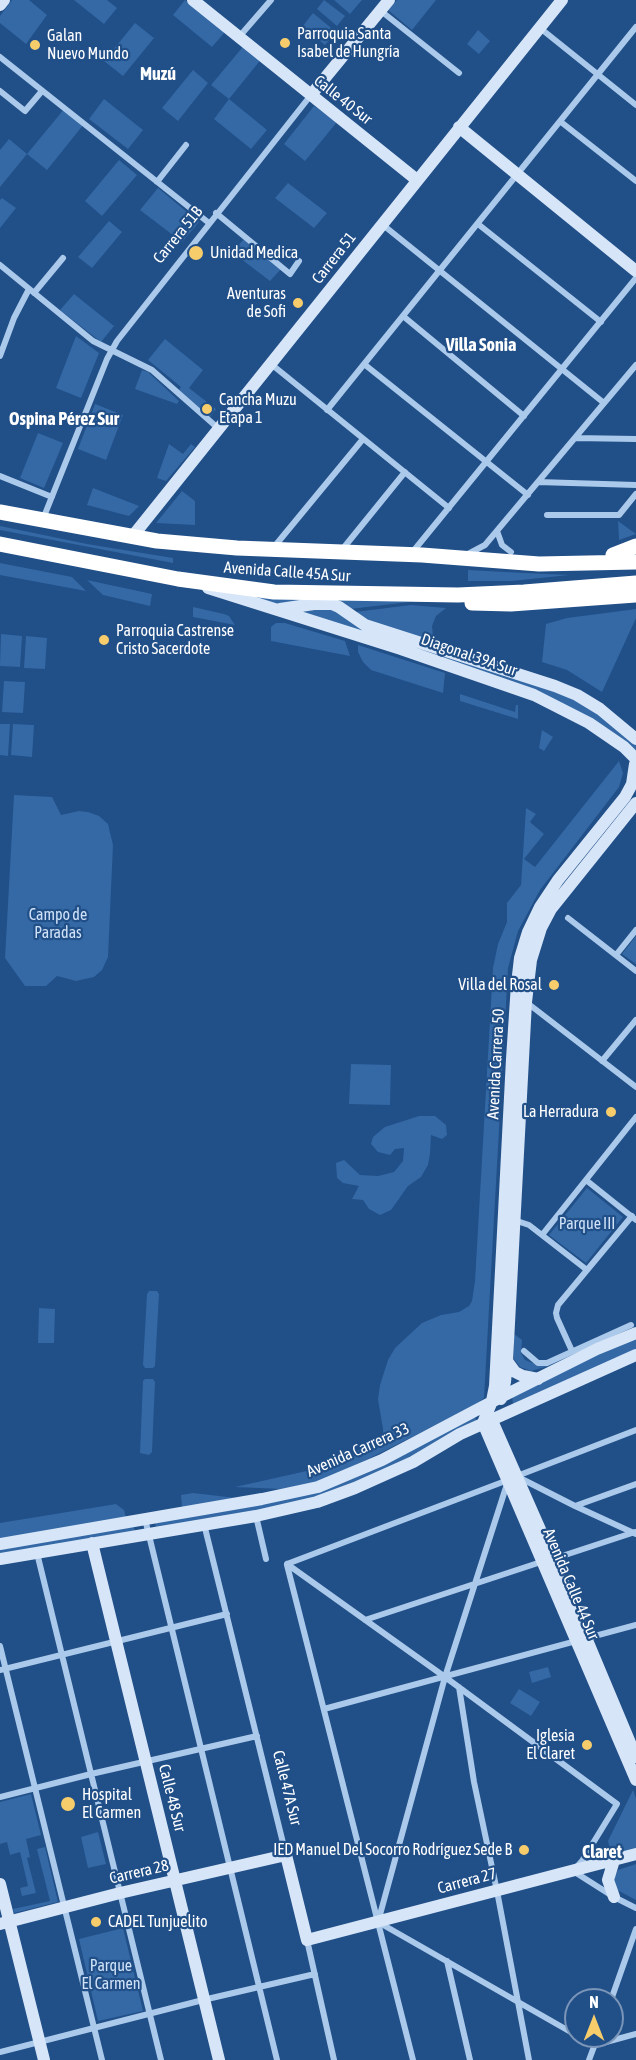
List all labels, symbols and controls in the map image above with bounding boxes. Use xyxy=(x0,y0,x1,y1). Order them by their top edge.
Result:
place label: Parroquia Santa Isabel de Hungría xyxy=(297,24,400,62)
place label: Galan Nuevo Mundo xyxy=(47,26,129,64)
marker: Parroquia Santa Isabel de Hungría xyxy=(278,36,292,50)
marker: Galan Nuevo Mundo xyxy=(28,38,42,52)
district label: Muzú xyxy=(140,63,176,85)
street label: Calle 40 Sur xyxy=(310,71,376,129)
street label: Carrera 51B xyxy=(149,203,207,267)
street label: Carrera 51 xyxy=(308,228,360,288)
place label: Unidad Medica xyxy=(210,243,298,263)
marker: Unidad Medica xyxy=(187,244,205,262)
place label: Aventuras de Sofi xyxy=(227,284,286,322)
marker: Aventuras de Sofi xyxy=(291,296,305,310)
district label: Villa Sonia xyxy=(446,334,516,356)
place label: Cancha Muzu Etapa 1 xyxy=(219,390,297,428)
marker: Cancha Muzu Etapa 1 xyxy=(200,402,214,416)
district label: Ospina Pérez Sur xyxy=(9,408,119,430)
street label: Avenida Calle 45A Sur xyxy=(223,558,351,586)
place label: Parroquia Castrense Cristo Sacerdote xyxy=(116,621,234,659)
street label: Diagonal 39A Sur xyxy=(419,630,519,680)
marker: Parroquia Castrense Cristo Sacerdote xyxy=(97,633,111,647)
park label: Campo de Paradas xyxy=(29,905,87,943)
place label: Villa del Rosal xyxy=(458,975,542,995)
marker: Villa del Rosal xyxy=(547,978,561,992)
street label: Avenida Carrera 50 xyxy=(484,1008,508,1120)
place label: La Herradura xyxy=(523,1102,599,1122)
marker: La Herradura xyxy=(604,1105,618,1119)
park label: Parque III xyxy=(559,1214,615,1234)
street label: Avenida Carrera 33 xyxy=(304,1419,412,1481)
street label: Avenida Calle 44 Sur xyxy=(539,1525,603,1643)
place label: Iglesia El Claret xyxy=(526,1726,575,1764)
marker: Iglesia El Claret xyxy=(580,1738,594,1752)
street label: Calle 47A Sur xyxy=(268,1748,306,1828)
street label: Calle 48 Sur xyxy=(154,1762,190,1834)
place label: Hospital El Carmen xyxy=(82,1785,141,1823)
marker: Hospital El Carmen xyxy=(59,1795,77,1813)
place label: IED Manuel Del Socorro Rodríguez Sede B xyxy=(273,1840,512,1860)
district label: Claret xyxy=(582,1841,622,1863)
marker: IED Manuel Del Socorro Rodríguez Sede B xyxy=(517,1843,531,1857)
street label: Carrera 28 xyxy=(107,1856,171,1888)
street label: Carrera 27 xyxy=(435,1864,499,1898)
place label: CADEL Tunjuelito xyxy=(108,1912,207,1932)
marker: CADEL Tunjuelito xyxy=(89,1915,103,1929)
park label: Parque El Carmen xyxy=(81,1956,141,1994)
north arrow xyxy=(564,1988,624,2048)
text: N xyxy=(589,1993,599,2011)

